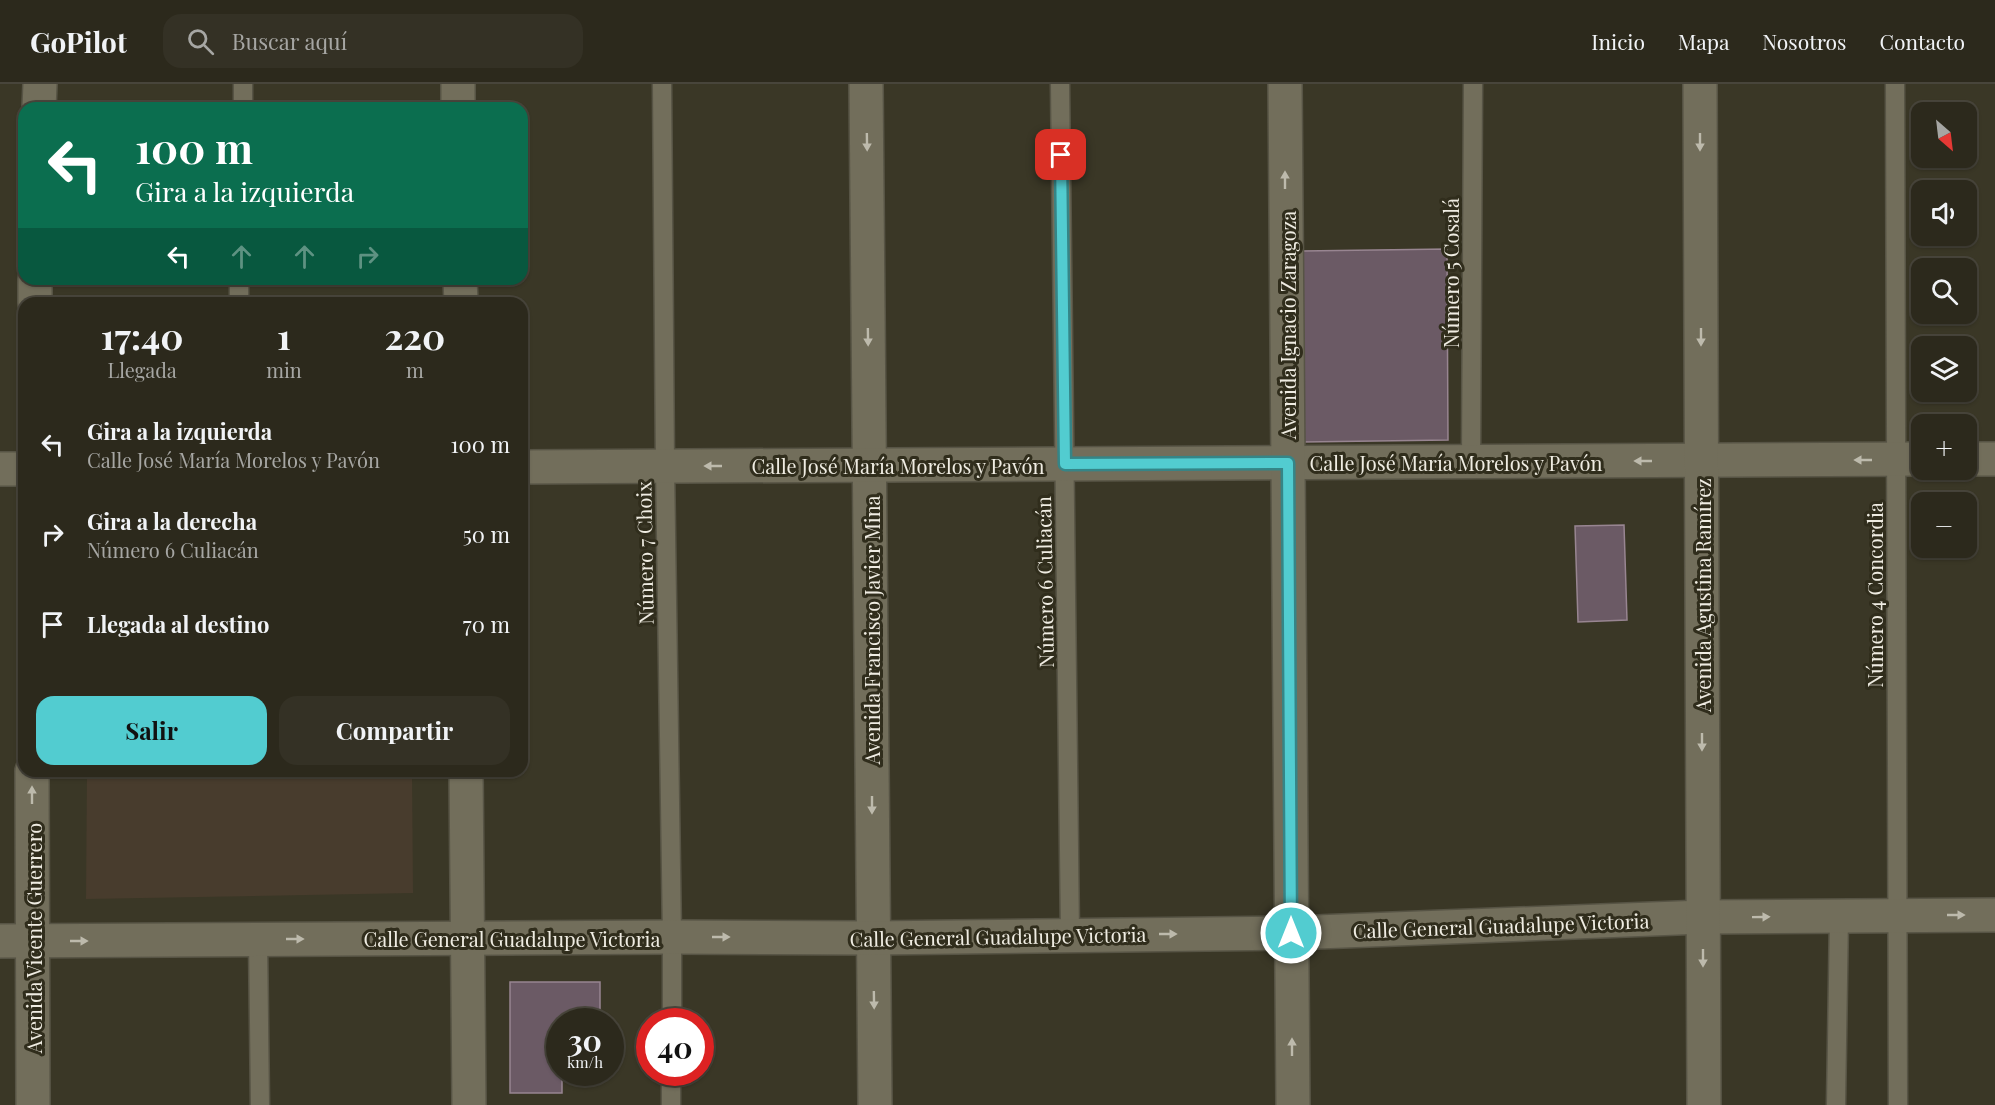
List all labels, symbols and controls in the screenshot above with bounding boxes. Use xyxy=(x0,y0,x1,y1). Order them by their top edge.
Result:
search box xyxy=(163,14,583,68)
text: GoPilot xyxy=(30,23,127,60)
icon: search xyxy=(184,25,217,58)
text: Buscar aquí xyxy=(232,26,347,56)
text: Inicio xyxy=(1591,27,1645,55)
text: Mapa xyxy=(1678,27,1729,55)
text: Nosotros xyxy=(1762,27,1846,55)
text: Contacto xyxy=(1879,27,1965,55)
north arrow xyxy=(1911,102,1977,168)
map controls xyxy=(1911,102,1977,558)
text: 100 m xyxy=(135,119,253,175)
icon: left xyxy=(36,126,114,204)
pin xyxy=(1035,129,1086,180)
one-way arrow xyxy=(862,133,872,152)
one-way arrow xyxy=(1695,133,1705,152)
icon: arrive xyxy=(1044,138,1077,171)
one-way arrow xyxy=(1280,170,1290,189)
text: Gira a la izquierda xyxy=(135,173,354,209)
button: sound xyxy=(1911,180,1977,246)
street label: Número 5 Cosalá xyxy=(1437,198,1464,348)
street label: Avenida Ignacio Zaragoza xyxy=(1274,211,1301,440)
icon: left xyxy=(162,240,195,273)
icon: ahead xyxy=(225,240,258,273)
icon: ahead xyxy=(288,240,321,273)
icon: right xyxy=(351,240,384,273)
button: search xyxy=(1911,258,1977,324)
text: 17:40 xyxy=(101,311,184,359)
text: 1 xyxy=(277,311,291,359)
text: 220 xyxy=(384,311,445,359)
one-way arrow xyxy=(863,328,873,347)
one-way arrow xyxy=(1696,328,1706,347)
button: layers xyxy=(1911,336,1977,402)
text: Llegada xyxy=(107,356,177,383)
text: min xyxy=(266,356,302,383)
text: m xyxy=(406,356,424,383)
button: + xyxy=(1911,414,1977,480)
text: Gira a la izquierda xyxy=(87,416,272,446)
icon: left xyxy=(36,428,69,461)
text: 100 m xyxy=(450,429,510,459)
text: Calle José María Morelos y Pavón xyxy=(87,446,380,473)
street label: Calle José María Morelos y Pavón xyxy=(1310,449,1603,476)
street label: Calle José María Morelos y Pavón xyxy=(752,452,1045,479)
one-way arrow xyxy=(1854,455,1873,465)
one-way arrow xyxy=(1633,456,1652,466)
one-way arrow xyxy=(703,461,722,471)
street label: Avenida Agustina Ramírez xyxy=(1689,478,1716,713)
street label: Número 7 Choix xyxy=(629,480,659,625)
button: − xyxy=(1911,492,1977,558)
street label: Avenida Francisco Javier Mina xyxy=(858,495,885,766)
street label: Número 6 Culiacán xyxy=(1029,496,1059,668)
street label: Número 4 Concordia xyxy=(1861,502,1888,688)
text: Gira a la derecha xyxy=(87,506,257,536)
icon: right xyxy=(36,518,69,551)
text: 50 m xyxy=(463,519,510,549)
text: Número 6 Culiacán xyxy=(87,536,259,563)
icon: arrive xyxy=(36,608,69,641)
text: Llegada al destino xyxy=(87,609,269,639)
text: 70 m xyxy=(463,609,510,639)
button: Salir xyxy=(36,696,267,765)
button: Compartir xyxy=(279,696,510,765)
one-way arrow xyxy=(1697,733,1707,752)
one-way arrow xyxy=(27,785,37,804)
one-way arrow xyxy=(867,796,877,815)
street label: Avenida Vicente Guerrero xyxy=(20,823,47,1054)
position arrow xyxy=(1259,901,1323,965)
street label: Calle General Guadalupe Victoria xyxy=(1352,906,1650,944)
one-way arrow xyxy=(1947,910,1966,920)
one-way arrow xyxy=(1752,912,1771,922)
street label: Calle General Guadalupe Victoria xyxy=(849,920,1147,952)
street label: Calle General Guadalupe Victoria xyxy=(364,925,660,952)
one-way arrow xyxy=(1159,929,1178,939)
one-way arrow xyxy=(712,932,731,942)
one-way arrow xyxy=(286,934,305,944)
one-way arrow xyxy=(70,936,89,945)
one-way arrow xyxy=(1698,949,1708,968)
one-way arrow xyxy=(869,991,879,1010)
speed limit sign: 40 xyxy=(636,1008,714,1086)
text: 30 xyxy=(568,1020,602,1060)
one-way arrow xyxy=(1287,1037,1297,1056)
text: km/h xyxy=(567,1052,603,1072)

